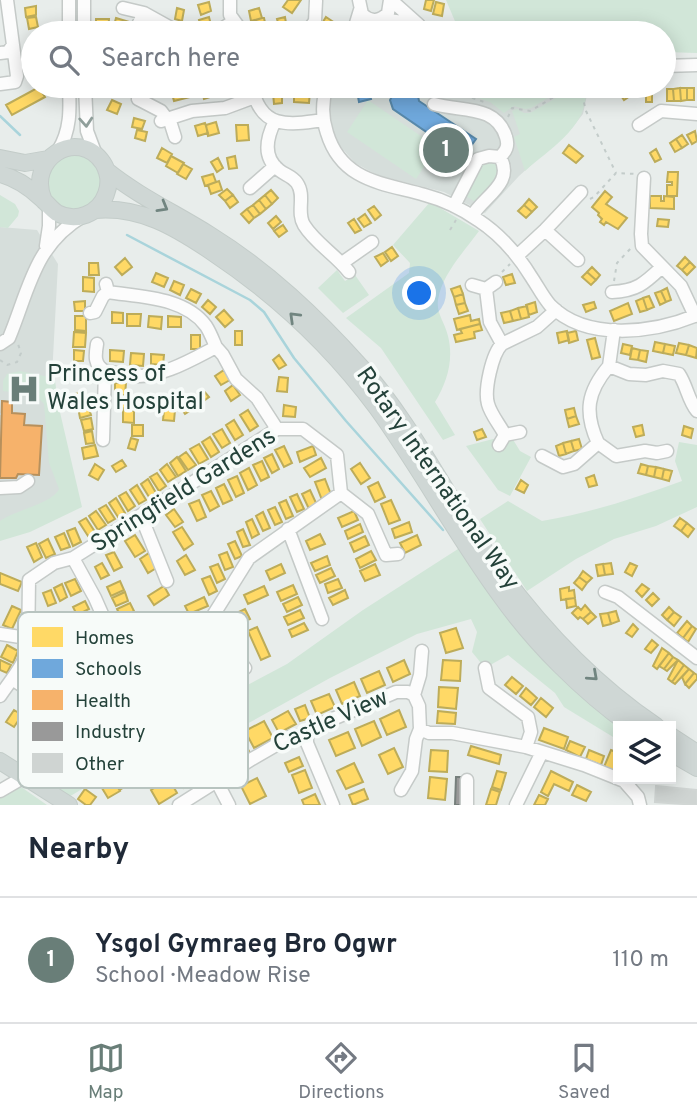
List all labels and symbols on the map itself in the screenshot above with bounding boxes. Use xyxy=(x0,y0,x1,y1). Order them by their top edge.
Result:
one-way arrow xyxy=(78,116,93,127)
pin: 1 xyxy=(423,124,469,176)
one-way arrow xyxy=(156,199,169,212)
your location xyxy=(402,276,436,310)
one-way arrow xyxy=(289,312,302,325)
place label: Princess of Wales Hospital xyxy=(47,360,204,418)
street label: Rotary International Way xyxy=(349,362,525,596)
hospital icon: Princess of Wales Hospital xyxy=(7,372,41,406)
street label: Springfield Gardens xyxy=(86,422,282,560)
legend xyxy=(18,612,248,788)
text: Homes xyxy=(75,627,134,651)
text: Schools xyxy=(75,658,142,682)
one-way arrow xyxy=(585,668,598,681)
street label: Castle View xyxy=(269,683,393,761)
text: Health xyxy=(75,690,131,714)
text: Industry xyxy=(75,721,145,745)
text: Other xyxy=(75,753,125,777)

